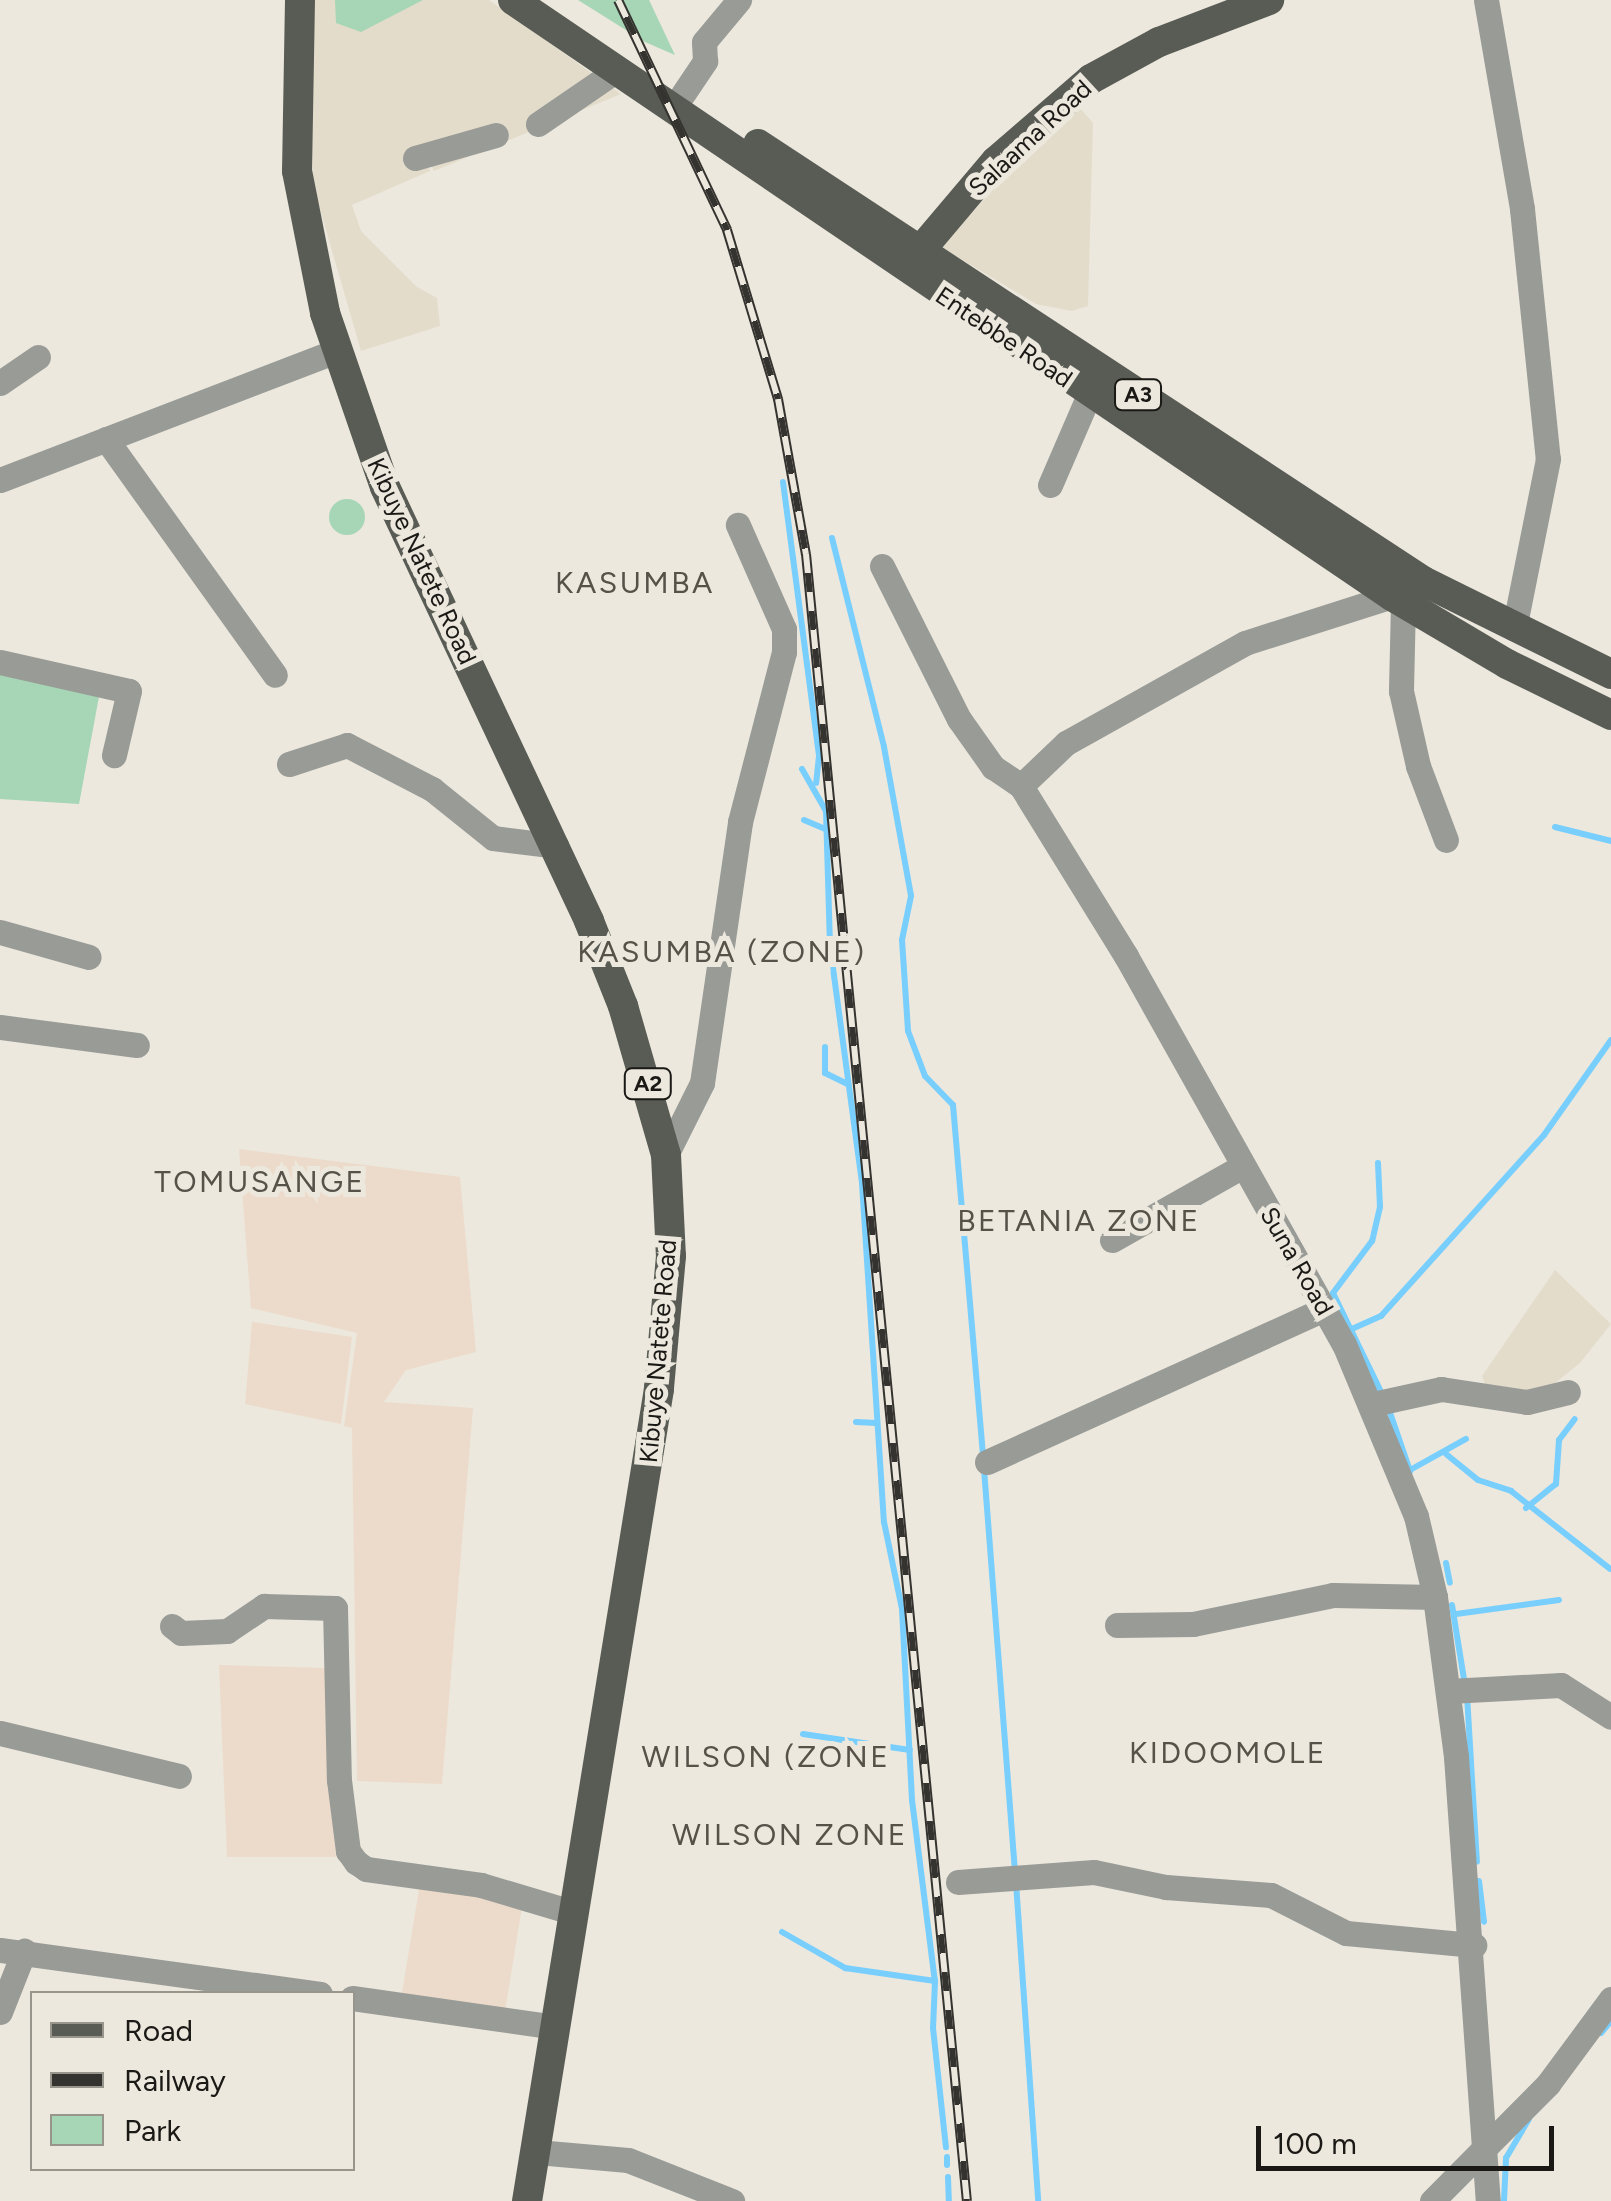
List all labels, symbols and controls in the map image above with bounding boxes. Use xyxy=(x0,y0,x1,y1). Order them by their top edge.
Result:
street label: Salaama Road xyxy=(962,74,1098,202)
street label: Entebbe Road xyxy=(930,280,1078,394)
road number: A3 xyxy=(1113,378,1163,412)
street label: Kibuye Natete Road xyxy=(361,453,483,669)
district label: KASUMBA xyxy=(555,565,715,601)
district label: KASUMBA (ZONE) xyxy=(577,934,867,970)
road number: A2 xyxy=(623,1067,673,1101)
district label: TOMUSANGE xyxy=(154,1164,366,1200)
street label: Suna Road xyxy=(1254,1202,1340,1320)
district label: BETANIA ZONE xyxy=(957,1203,1201,1239)
street label: Kibuye Natete Road xyxy=(633,1238,683,1464)
district label: KIDOOMOLE xyxy=(1129,1735,1327,1771)
district label: WILSON (ZONE xyxy=(642,1739,890,1775)
district label: WILSON ZONE xyxy=(672,1817,908,1853)
legend xyxy=(30,1991,355,2171)
text: Road xyxy=(124,2012,193,2049)
text: Railway xyxy=(124,2062,226,2099)
scale bar xyxy=(1261,2106,1558,2168)
text: Park xyxy=(124,2112,181,2149)
text: 100 m xyxy=(1273,2125,1357,2162)

